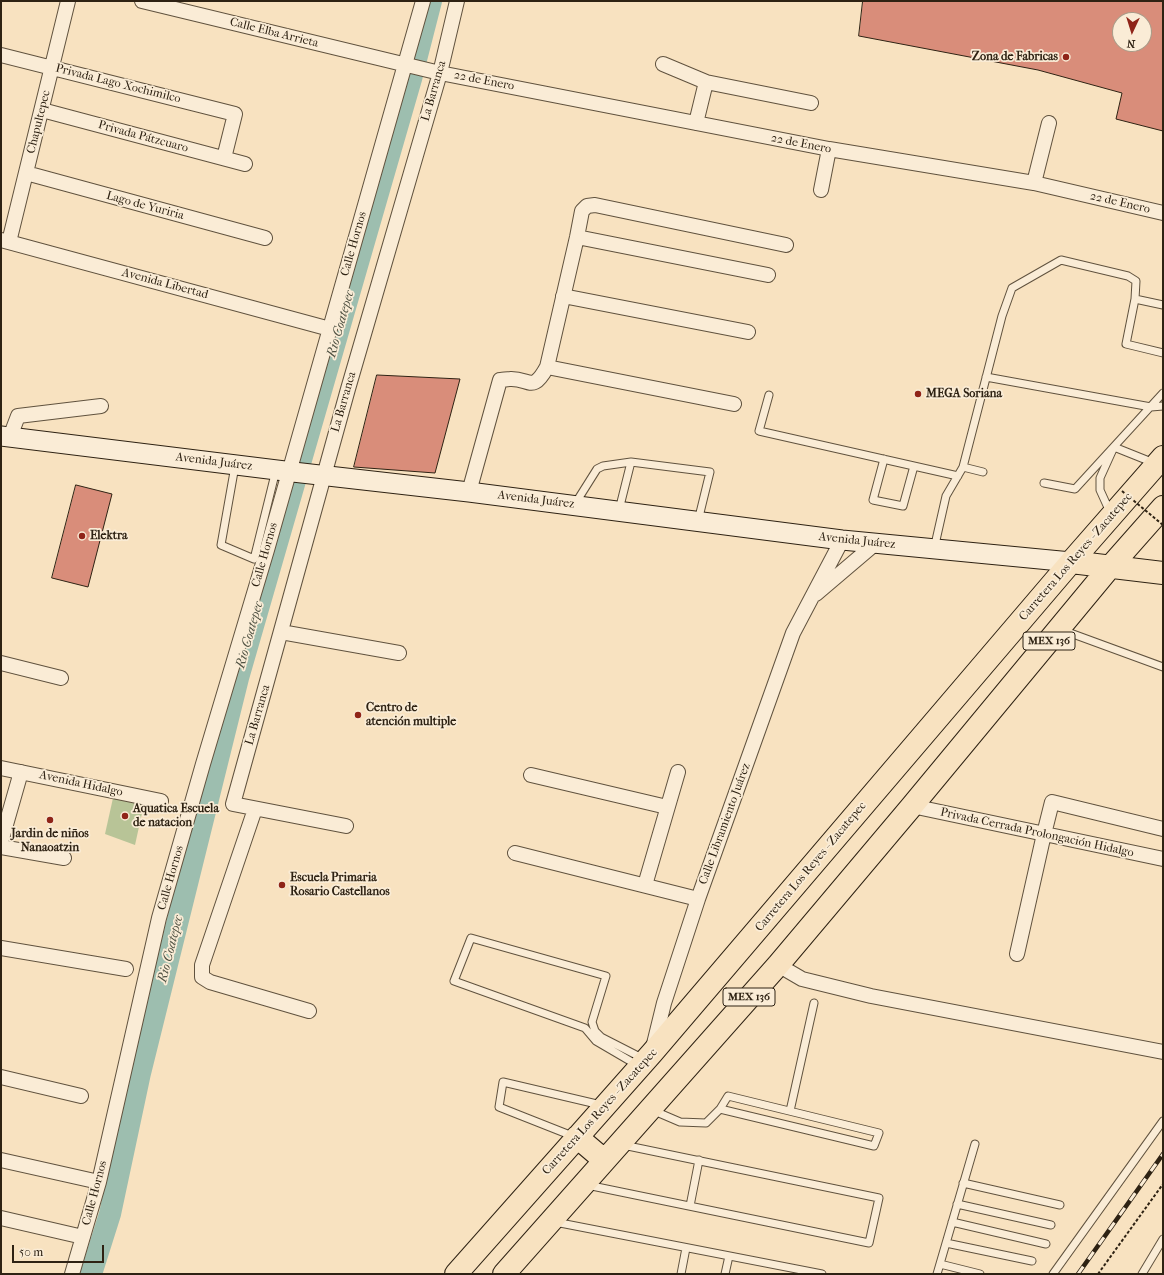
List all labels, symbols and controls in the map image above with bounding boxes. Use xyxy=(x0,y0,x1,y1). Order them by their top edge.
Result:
north arrow xyxy=(1112,12,1152,52)
street label: Calle Elba Arrieta xyxy=(228,15,320,51)
text: N xyxy=(1127,37,1136,50)
place label: Zona de Fabricas xyxy=(972,50,1058,64)
marker: Zona de Fabricas xyxy=(1061,52,1071,62)
street label: La Barranca xyxy=(418,59,450,123)
street label: Privada Lago Xochimilco xyxy=(54,61,182,107)
street label: 22 de Enero xyxy=(453,68,515,94)
street label: Chapultepec xyxy=(24,89,54,155)
street label: Privada Pátzcuaro xyxy=(96,118,190,156)
street label: 22 de Enero xyxy=(770,131,832,157)
street label: Lago de Yuriria xyxy=(105,189,185,223)
street label: 22 de Enero xyxy=(1089,189,1151,217)
street label: Calle Hornos xyxy=(338,210,370,278)
street label: Avenida Libertad xyxy=(120,266,210,302)
water label: Rio Coatepec xyxy=(324,289,358,359)
street label: La Barranca xyxy=(328,370,360,434)
place label: MEGA Soriana xyxy=(926,387,1002,401)
marker: MEGA Soriana xyxy=(913,389,923,399)
street label: Avenida Juárez xyxy=(175,450,253,474)
street label: Avenida Juárez xyxy=(497,488,575,512)
street label: Carretera Los Reyes - Zacatepec xyxy=(1016,490,1136,624)
street label: Calle Hornos xyxy=(249,521,281,589)
place label: Elektra xyxy=(90,529,128,543)
street label: Avenida Juárez xyxy=(818,530,896,552)
marker: Elektra xyxy=(77,531,87,541)
water label: Rio Coatepec xyxy=(233,600,267,670)
road number: MEX 136 xyxy=(1023,632,1075,650)
street label: La Barranca xyxy=(242,683,274,747)
place label: Centro de atención multiple xyxy=(366,701,456,729)
marker: Centro de atención multiple xyxy=(353,710,363,720)
street label: Calle Libramiento Juárez xyxy=(696,761,754,887)
street label: Avenida Hidalgo xyxy=(38,768,124,800)
street label: Carretera Los Reyes - Zacatepec xyxy=(752,799,870,935)
place label: Aquatica Escuela de natacion xyxy=(133,802,219,830)
street label: Privada Cerrada Prolongación Hidalgo xyxy=(939,805,1135,861)
marker: Aquatica Escuela de natacion xyxy=(120,811,130,821)
marker: Jardin de niños Nanaoatzin xyxy=(45,815,55,825)
place label: Jardin de niños Nanaoatzin xyxy=(11,827,89,855)
street label: Calle Hornos xyxy=(155,844,187,912)
place label: Escuela Primaria Rosario Castellanos xyxy=(290,871,390,899)
marker: Escuela Primaria Rosario Castellanos xyxy=(277,880,287,890)
water label: Rio Coatepec xyxy=(155,914,187,984)
road number: MEX 136 xyxy=(723,988,775,1006)
street label: Carretera Los Reyes - Zacatepec xyxy=(539,1046,661,1178)
street label: Calle Hornos xyxy=(79,1159,111,1227)
scale bar xyxy=(14,1237,106,1263)
text: 50 m xyxy=(19,1245,43,1259)

